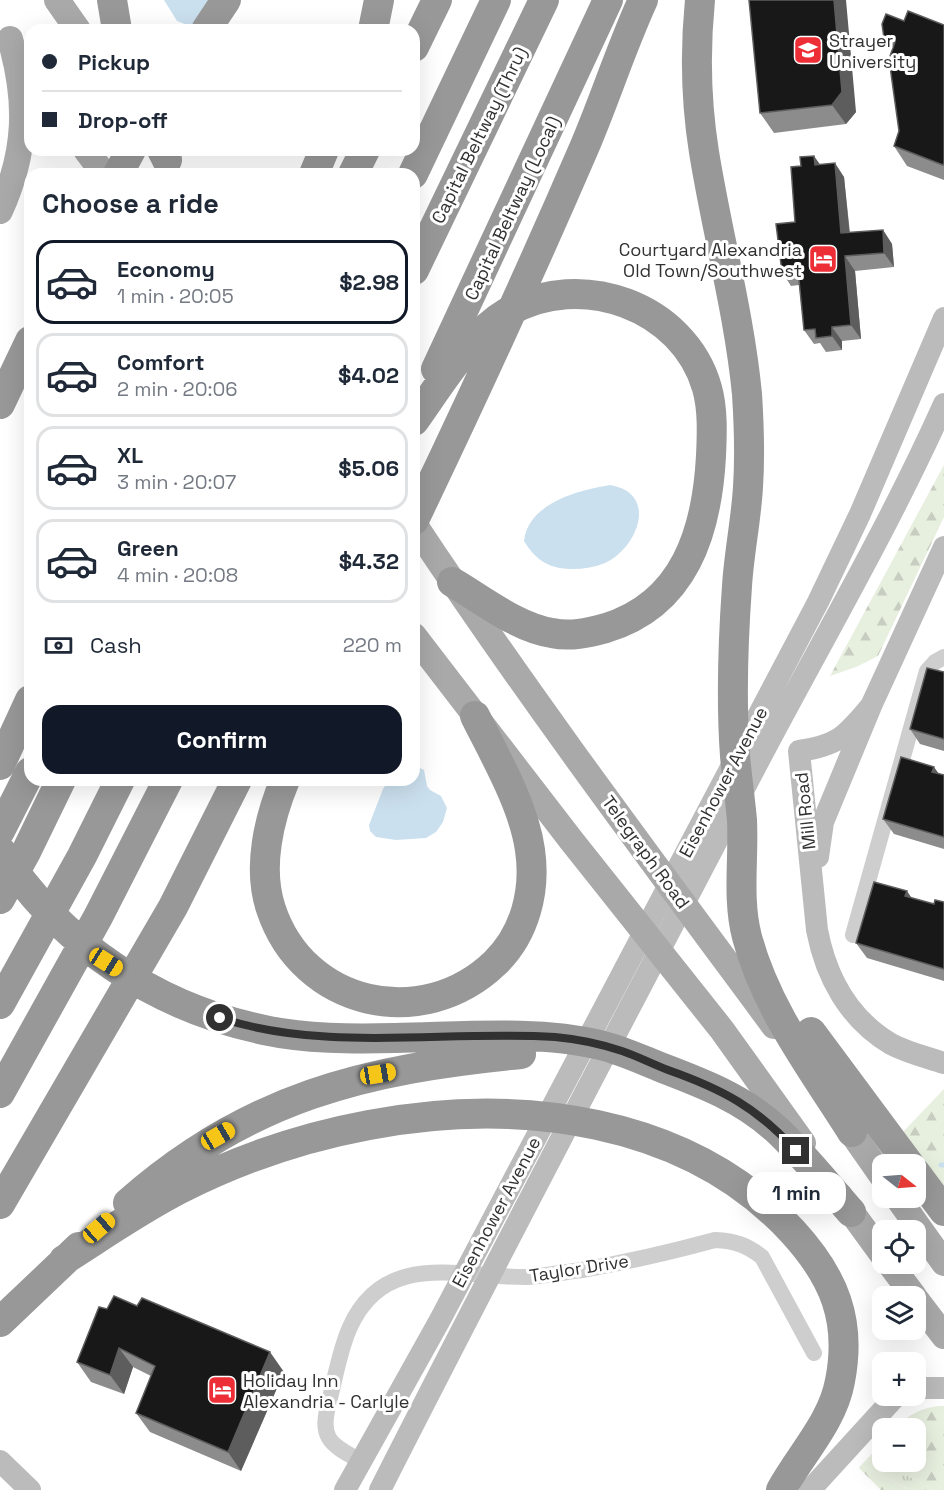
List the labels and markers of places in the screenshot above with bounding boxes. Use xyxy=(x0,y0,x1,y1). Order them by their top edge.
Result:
place label: Strayer University xyxy=(829,29,916,73)
school or university icon: Strayer University xyxy=(792,34,824,66)
place label: Courtyard Alexandria Old Town/Southwest xyxy=(619,238,802,282)
hotel icon: Courtyard Alexandria Old Town/Southwest xyxy=(807,243,839,275)
place label: Holiday Inn Alexandria - Carlyle xyxy=(243,1369,409,1413)
hotel icon: Holiday Inn Alexandria - Carlyle xyxy=(206,1374,238,1406)

